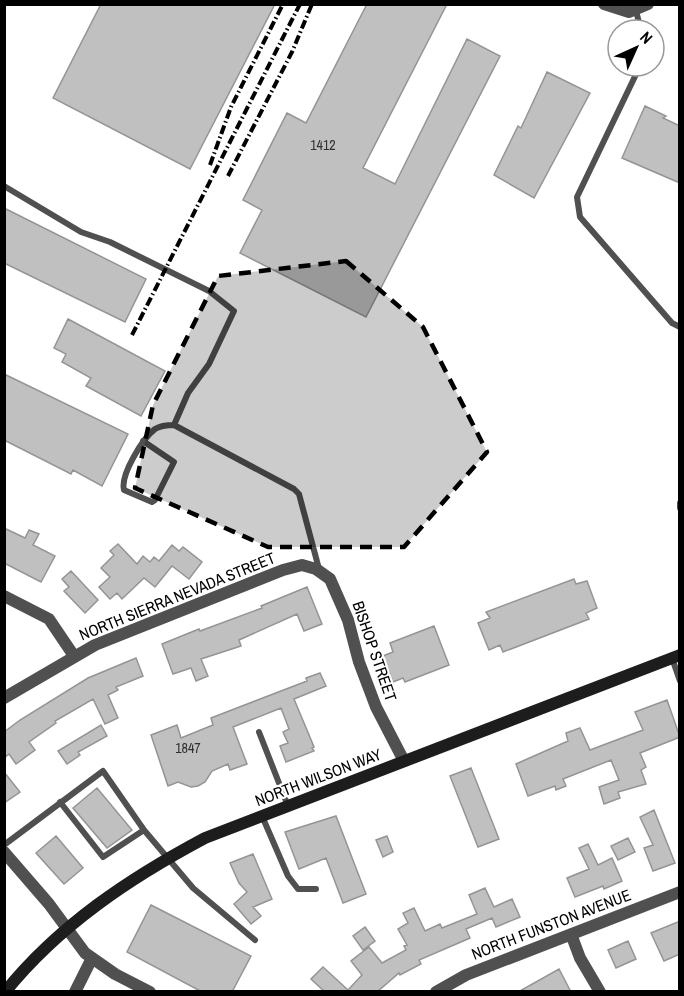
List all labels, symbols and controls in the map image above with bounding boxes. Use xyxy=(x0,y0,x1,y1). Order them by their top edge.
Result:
north arrow xyxy=(606,18,666,78)
text: N xyxy=(635,26,658,49)
house number: 1412 xyxy=(310,136,336,154)
street label: NORTH SIERRA NEVADA STREET xyxy=(76,547,278,645)
street label: BISHOP STREET xyxy=(348,598,402,704)
house number: 1847 xyxy=(175,739,201,757)
street label: NORTH WILSON WAY xyxy=(252,743,385,811)
street label: NORTH FUNSTON AVENUE xyxy=(468,883,634,965)

